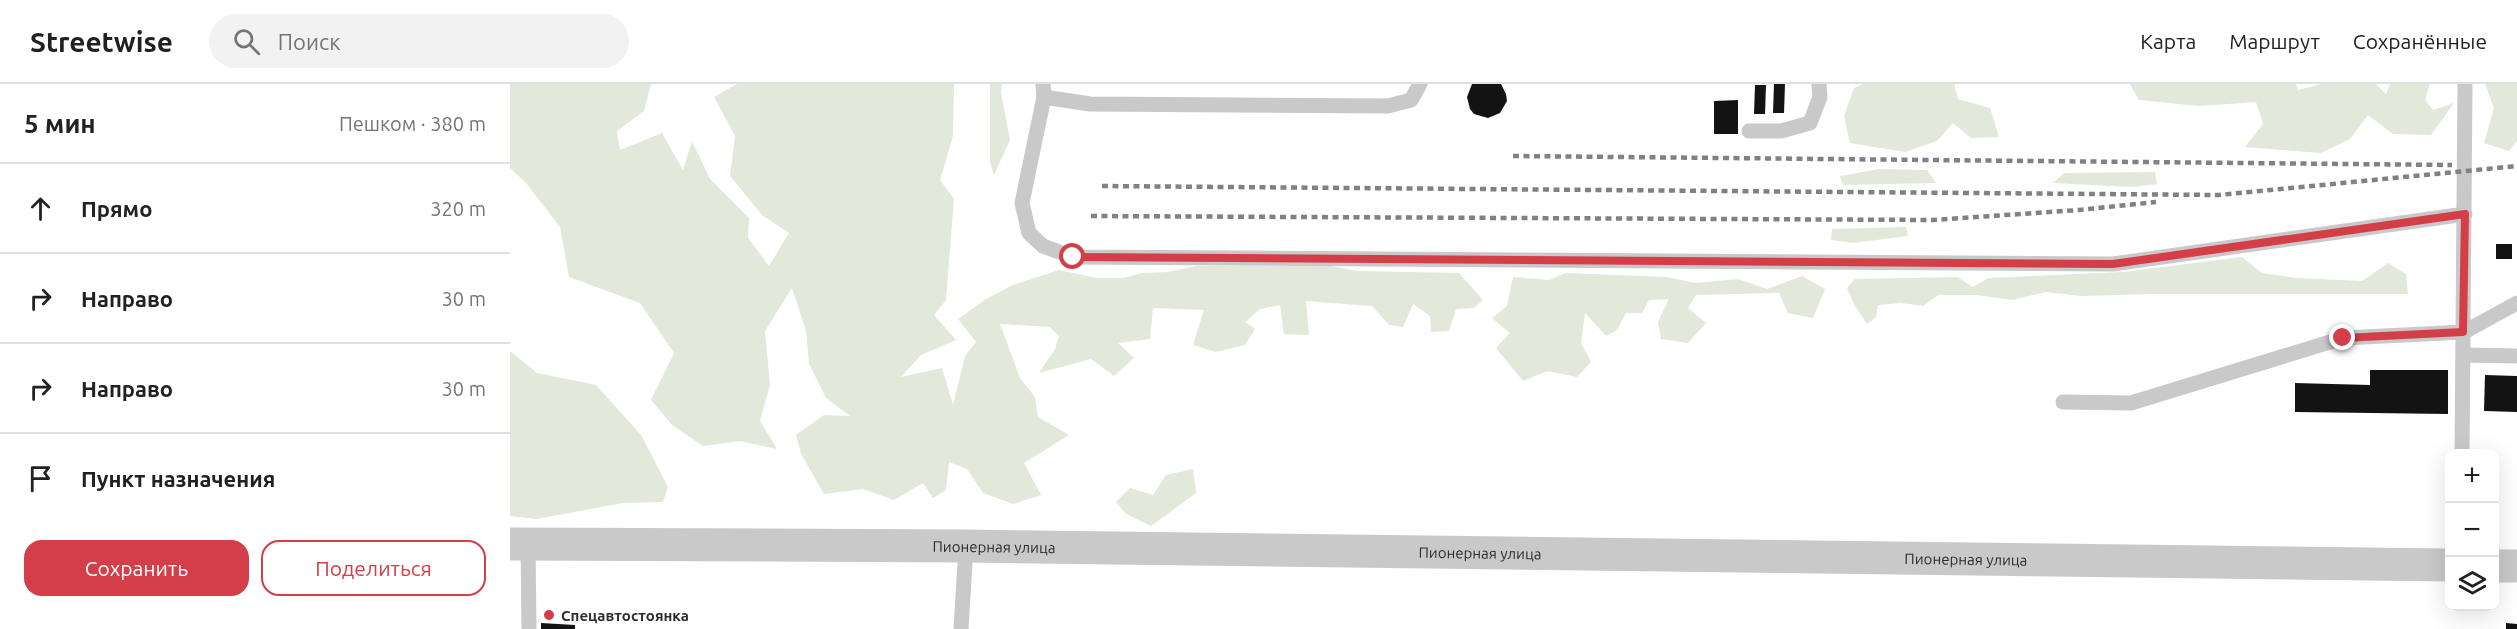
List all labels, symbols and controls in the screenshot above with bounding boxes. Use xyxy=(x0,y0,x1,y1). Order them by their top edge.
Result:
search box xyxy=(209,14,629,68)
icon: search xyxy=(230,25,263,58)
text: Streetwise xyxy=(30,26,173,57)
text: Поиск xyxy=(278,29,340,54)
text: Карта xyxy=(2140,29,2196,53)
text: Маршрут xyxy=(2229,29,2320,53)
text: Сохранённые xyxy=(2353,29,2487,53)
text: 5 мин xyxy=(24,109,96,138)
text: Пешком · 380 m xyxy=(339,112,486,135)
icon: ahead xyxy=(24,192,57,225)
text: Прямо xyxy=(81,196,152,221)
text: 320 m xyxy=(430,197,486,220)
route start xyxy=(1059,243,1085,269)
icon: right xyxy=(24,282,57,315)
text: Направо xyxy=(81,286,173,311)
text: 30 m xyxy=(442,287,486,310)
route end xyxy=(2329,324,2355,350)
icon: right xyxy=(24,372,57,405)
text: Направо xyxy=(81,376,173,401)
text: 30 m xyxy=(442,377,486,400)
map controls xyxy=(2445,449,2499,611)
button: + xyxy=(2445,449,2499,503)
icon: arrive xyxy=(24,462,57,495)
text: Пункт назначения xyxy=(81,466,275,491)
button: − xyxy=(2445,503,2499,557)
street label: Пионерная улица xyxy=(932,537,1056,556)
button: Сохранить xyxy=(24,540,249,596)
button: Поделиться xyxy=(261,540,486,596)
street label: Пионерная улица xyxy=(1418,543,1542,562)
street label: Пионерная улица xyxy=(1904,550,2027,568)
button: layers xyxy=(2445,557,2499,611)
place label: Спецавтостоянка xyxy=(561,607,689,624)
marker: Спецавтостоянка xyxy=(542,608,556,622)

